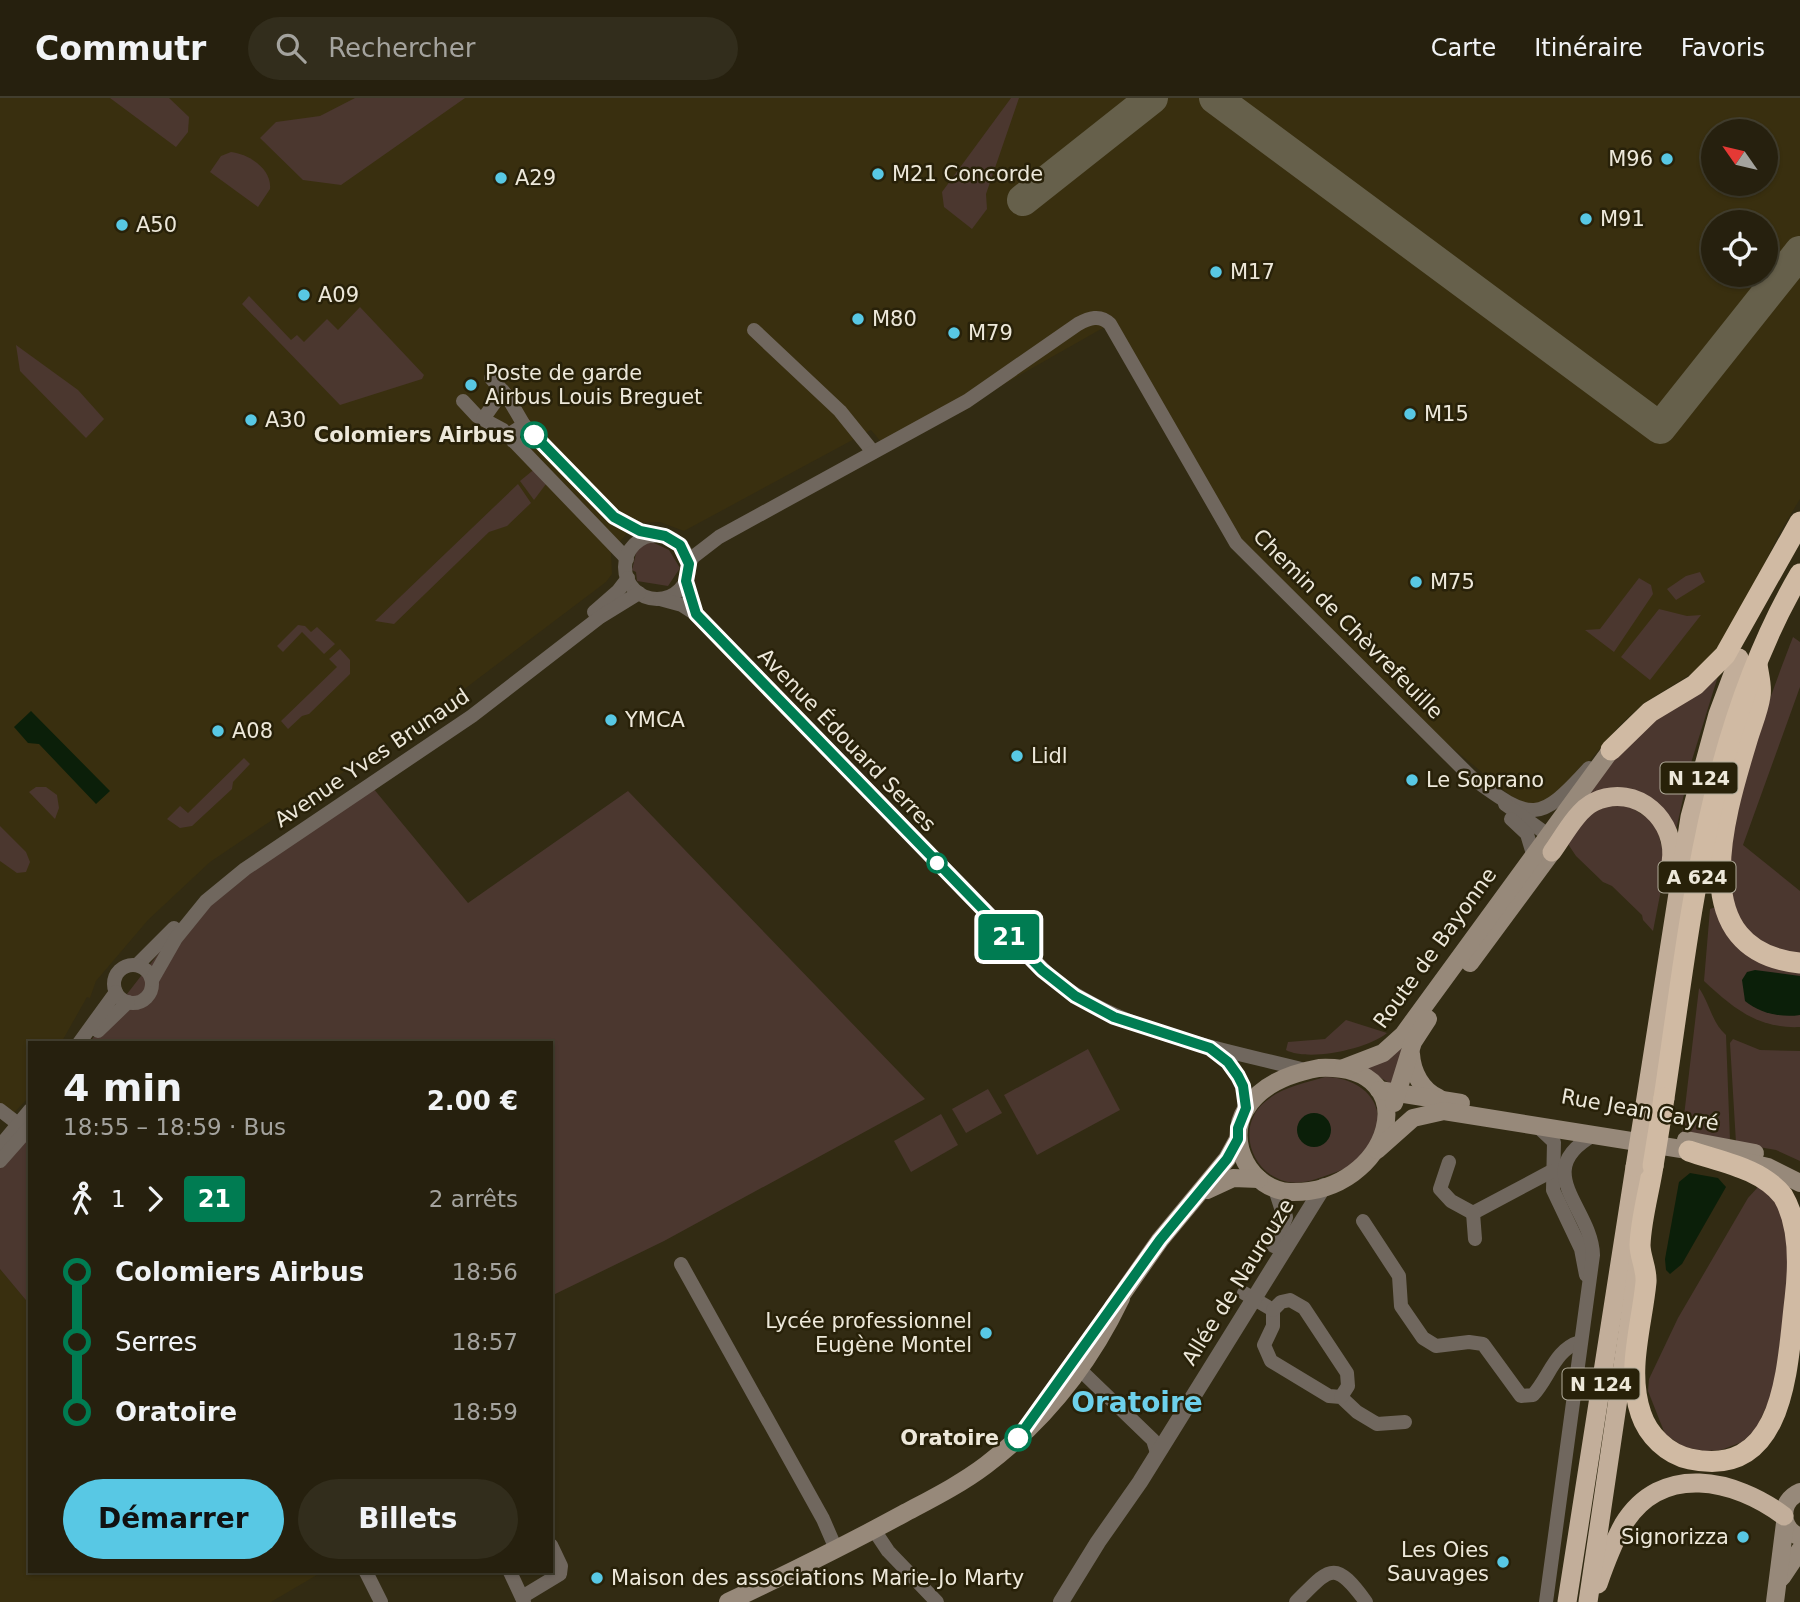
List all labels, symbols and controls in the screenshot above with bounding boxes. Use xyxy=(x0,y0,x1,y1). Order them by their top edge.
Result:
search box xyxy=(248,17,738,80)
text: Commutr xyxy=(35,29,206,68)
icon: search xyxy=(272,29,310,67)
text: Rechercher xyxy=(328,33,475,63)
text: Carte xyxy=(1431,34,1496,62)
text: Itinéraire xyxy=(1534,34,1643,62)
text: Favoris xyxy=(1681,34,1765,62)
north arrow xyxy=(1701,119,1778,196)
map controls xyxy=(1701,119,1778,287)
place label: M96 xyxy=(1608,147,1653,171)
marker: M96 xyxy=(1659,151,1675,167)
place label: M21 Concorde xyxy=(892,162,1043,186)
place label: A29 xyxy=(515,166,556,190)
marker: M21 Concorde xyxy=(870,166,886,182)
marker: A29 xyxy=(493,170,509,186)
place label: M91 xyxy=(1600,207,1645,231)
button: locate xyxy=(1701,210,1778,287)
marker: M91 xyxy=(1578,211,1594,227)
place label: A50 xyxy=(136,213,177,237)
marker: A50 xyxy=(114,217,130,233)
place label: M17 xyxy=(1230,260,1275,284)
marker: M17 xyxy=(1208,264,1224,280)
place label: A09 xyxy=(318,283,359,307)
marker: A09 xyxy=(296,287,312,303)
place label: M80 xyxy=(872,307,917,331)
marker: M80 xyxy=(850,311,866,327)
place label: M79 xyxy=(968,321,1013,345)
marker: M79 xyxy=(946,325,962,341)
place label: Poste de garde Airbus Louis Breguet xyxy=(485,361,702,409)
marker: Poste de garde Airbus Louis Breguet xyxy=(463,377,479,393)
place label: M15 xyxy=(1424,402,1469,426)
marker: M15 xyxy=(1402,406,1418,422)
place label: A30 xyxy=(265,408,306,432)
marker: A30 xyxy=(243,412,259,428)
marker: Colomiers Airbus xyxy=(521,422,547,448)
place label: Colomiers Airbus xyxy=(314,423,515,447)
street label: Chemin de Chèvrefeuille xyxy=(1248,524,1448,724)
place label: M75 xyxy=(1430,570,1475,594)
marker: M75 xyxy=(1408,574,1424,590)
street label: Avenue Édouard Serres xyxy=(753,643,941,837)
street label: Avenue Yves Brunaud xyxy=(270,684,474,832)
place label: YMCA xyxy=(624,708,686,732)
marker: YMCA xyxy=(603,712,619,728)
place label: A08 xyxy=(232,719,273,743)
marker: A08 xyxy=(210,723,226,739)
place label: Lidl xyxy=(1031,744,1068,768)
marker: Lidl xyxy=(1009,748,1025,764)
road number: N 124 xyxy=(1660,762,1738,793)
place label: Le Soprano xyxy=(1426,768,1544,792)
marker: Le Soprano xyxy=(1404,772,1420,788)
unlabelled marker xyxy=(927,853,947,873)
road number: A 624 xyxy=(1658,862,1736,892)
street label: Route de Bayonne xyxy=(1369,863,1501,1033)
line badge: 21 xyxy=(978,914,1040,960)
text: 21 xyxy=(992,923,1026,951)
text: 4 min xyxy=(63,1066,182,1110)
street label: Rue Jean Cayré xyxy=(1559,1084,1721,1136)
text: 2.00 € xyxy=(427,1086,518,1116)
text: 18:55 – 18:59 · Bus xyxy=(63,1114,286,1140)
icon: walk xyxy=(63,1180,101,1218)
icon: forward xyxy=(136,1180,174,1218)
text: 21 xyxy=(198,1185,231,1213)
text: 1 xyxy=(111,1186,126,1212)
text: 2 arrêts xyxy=(429,1186,518,1212)
street label: Allée de Naurouze xyxy=(1177,1194,1299,1370)
text: Colomiers Airbus xyxy=(115,1257,364,1287)
text: 18:56 xyxy=(452,1259,518,1285)
place label: Lycée professionnel Eugène Montel xyxy=(765,1309,972,1357)
marker: Lycée professionnel Eugène Montel xyxy=(978,1325,994,1341)
text: Serres xyxy=(115,1327,197,1357)
text: 18:57 xyxy=(452,1329,518,1355)
road number: N 124 xyxy=(1562,1368,1640,1400)
district label: Oratoire xyxy=(1071,1386,1203,1419)
text: Oratoire xyxy=(115,1397,237,1427)
text: 18:59 xyxy=(452,1399,518,1425)
marker: Oratoire xyxy=(1005,1425,1031,1451)
place label: Oratoire xyxy=(900,1426,999,1450)
button: Démarrer xyxy=(63,1479,284,1559)
button: Billets xyxy=(298,1479,518,1559)
place label: Signorizza xyxy=(1621,1525,1729,1549)
marker: Signorizza xyxy=(1735,1529,1751,1545)
place label: Les Oies Sauvages xyxy=(1387,1538,1489,1586)
marker: Les Oies Sauvages xyxy=(1495,1554,1511,1570)
place label: Maison des associations Marie-Jo Marty xyxy=(611,1566,1024,1590)
marker: Maison des associations Marie-Jo Marty xyxy=(589,1570,605,1586)

